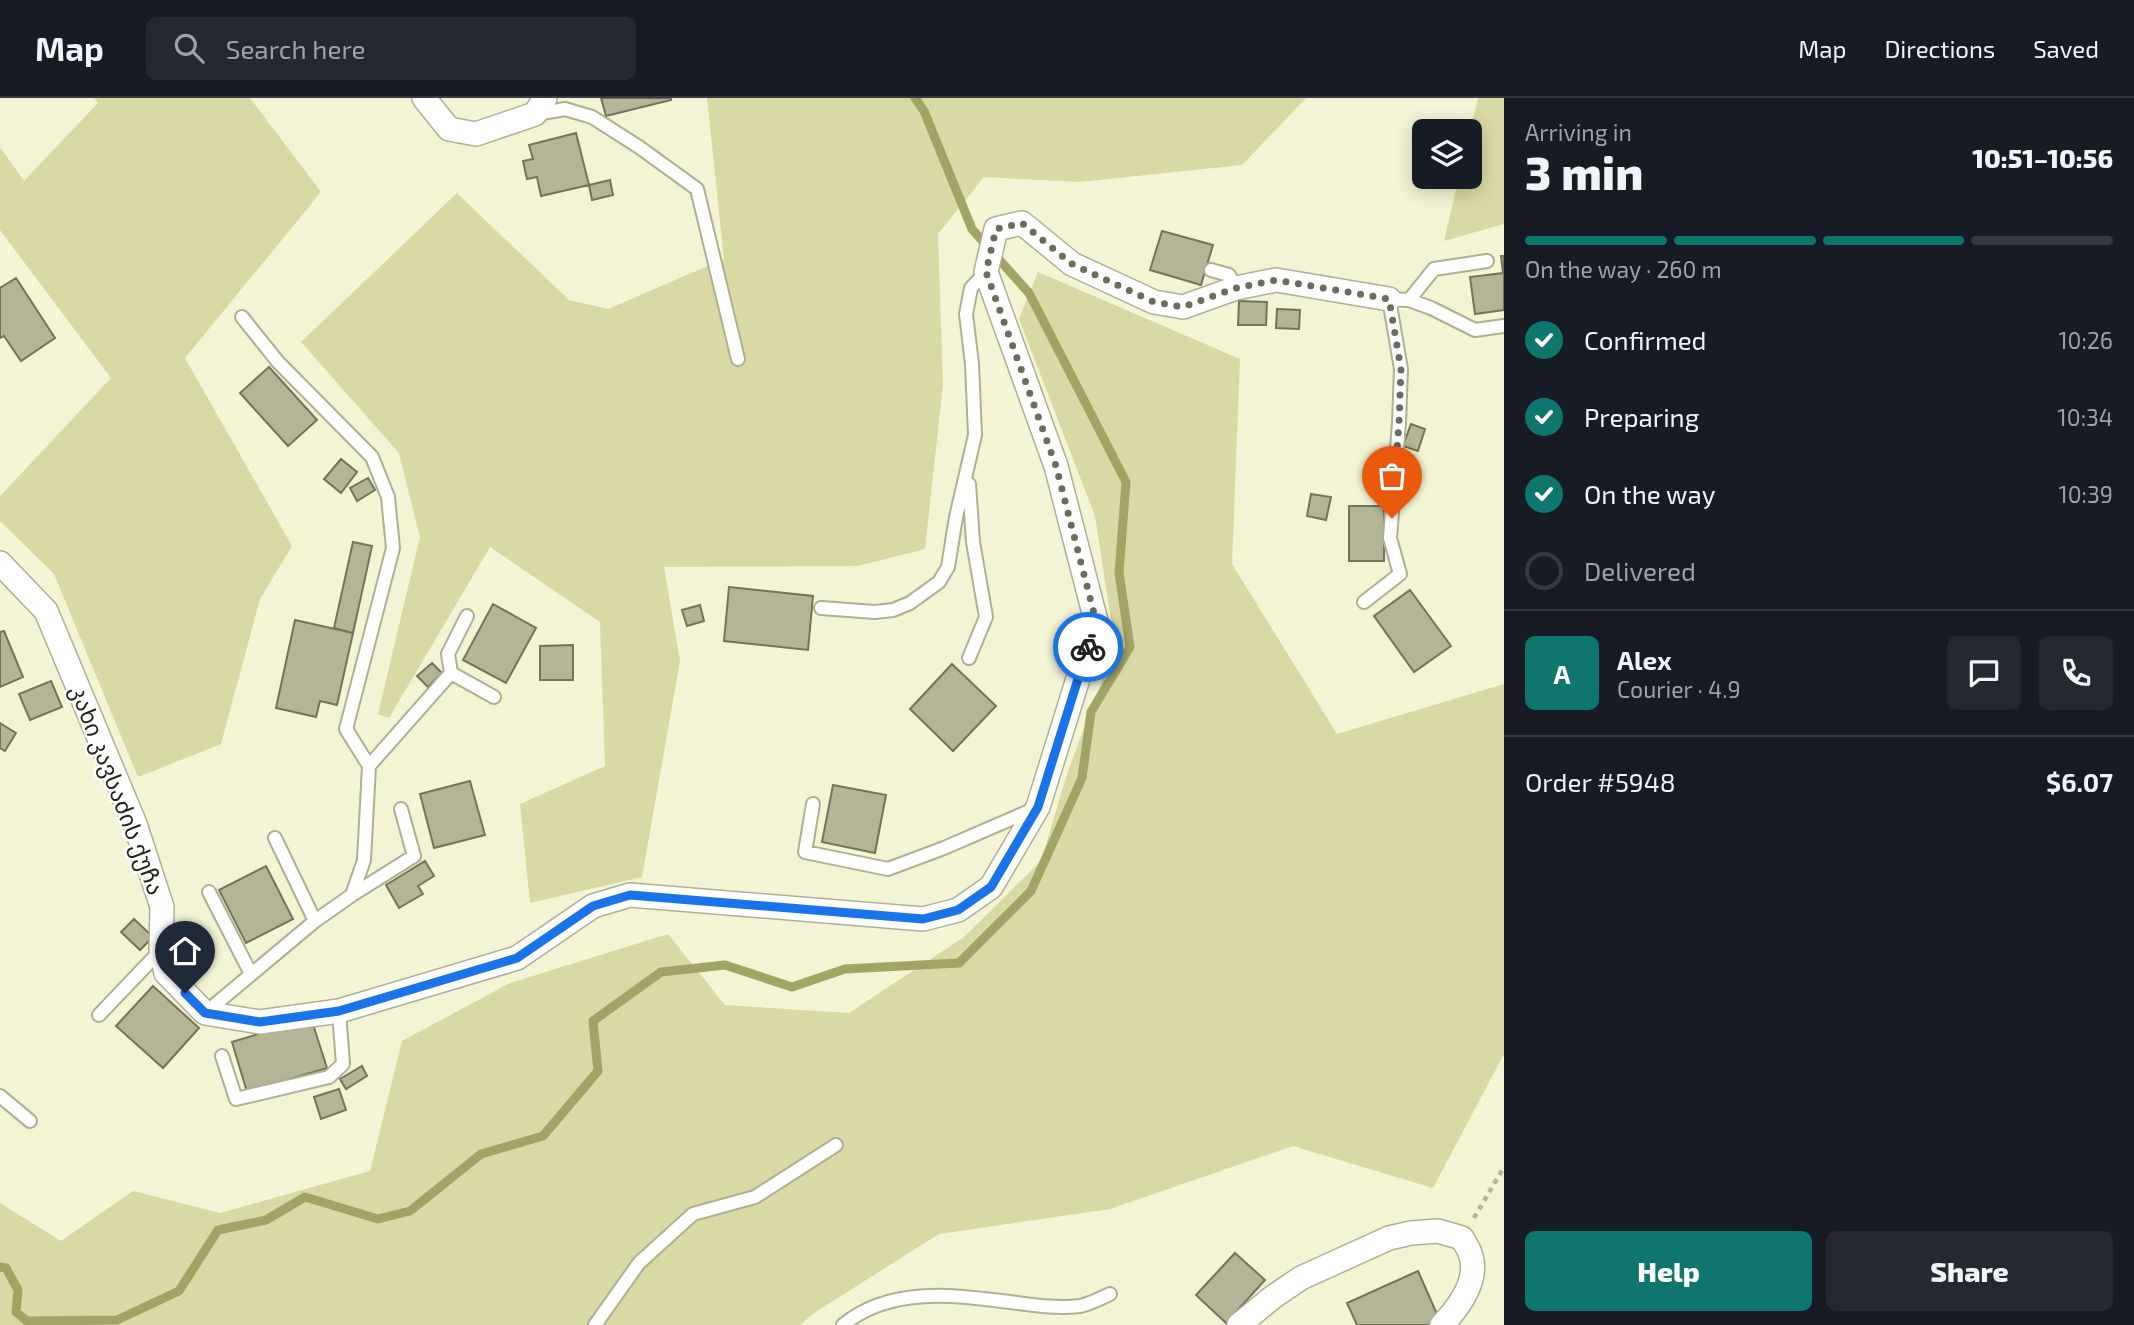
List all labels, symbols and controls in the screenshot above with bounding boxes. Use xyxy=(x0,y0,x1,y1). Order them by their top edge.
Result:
search box xyxy=(146,17,636,80)
text: Map xyxy=(35,28,104,68)
icon: search xyxy=(170,29,208,67)
text: Search here xyxy=(226,33,365,64)
text: Map xyxy=(1798,34,1846,63)
text: Directions xyxy=(1884,34,1995,63)
text: Saved xyxy=(2033,34,2099,63)
text: Arriving in xyxy=(1525,118,1632,146)
map controls xyxy=(1412,119,1482,189)
button: layers xyxy=(1412,119,1482,189)
text: 10:51–10:56 xyxy=(1972,142,2113,173)
text: 3 min xyxy=(1525,144,1643,199)
text: On the way · 260 m xyxy=(1525,255,1722,283)
icon: check xyxy=(1525,321,1563,359)
text: Confirmed xyxy=(1584,324,1707,355)
text: 10:26 xyxy=(2058,326,2113,354)
icon: check xyxy=(1525,398,1563,436)
text: Preparing xyxy=(1584,401,1699,432)
text: 10:34 xyxy=(2058,403,2113,431)
pin xyxy=(1362,446,1422,518)
icon: bag xyxy=(1373,457,1411,495)
icon: check xyxy=(1525,475,1563,513)
text: On the way xyxy=(1584,478,1715,509)
text: 10:39 xyxy=(2059,480,2113,508)
text: Delivered xyxy=(1584,555,1696,586)
courier xyxy=(1053,612,1123,682)
icon: bike xyxy=(1069,628,1107,666)
button: chat xyxy=(1947,636,2021,710)
button: phone xyxy=(2039,636,2113,710)
text: Alex xyxy=(1617,644,1672,675)
text: A xyxy=(1554,658,1570,689)
text: Courier · 4.9 xyxy=(1617,675,1741,703)
street label: კახი კავსაძის ქუჩა xyxy=(64,681,171,899)
text: Order #5948 xyxy=(1525,766,1675,797)
text: $6.07 xyxy=(2046,766,2113,797)
pin xyxy=(155,921,215,993)
icon: home xyxy=(166,932,204,970)
button: Help xyxy=(1525,1231,1812,1311)
button: Share xyxy=(1826,1231,2113,1311)

